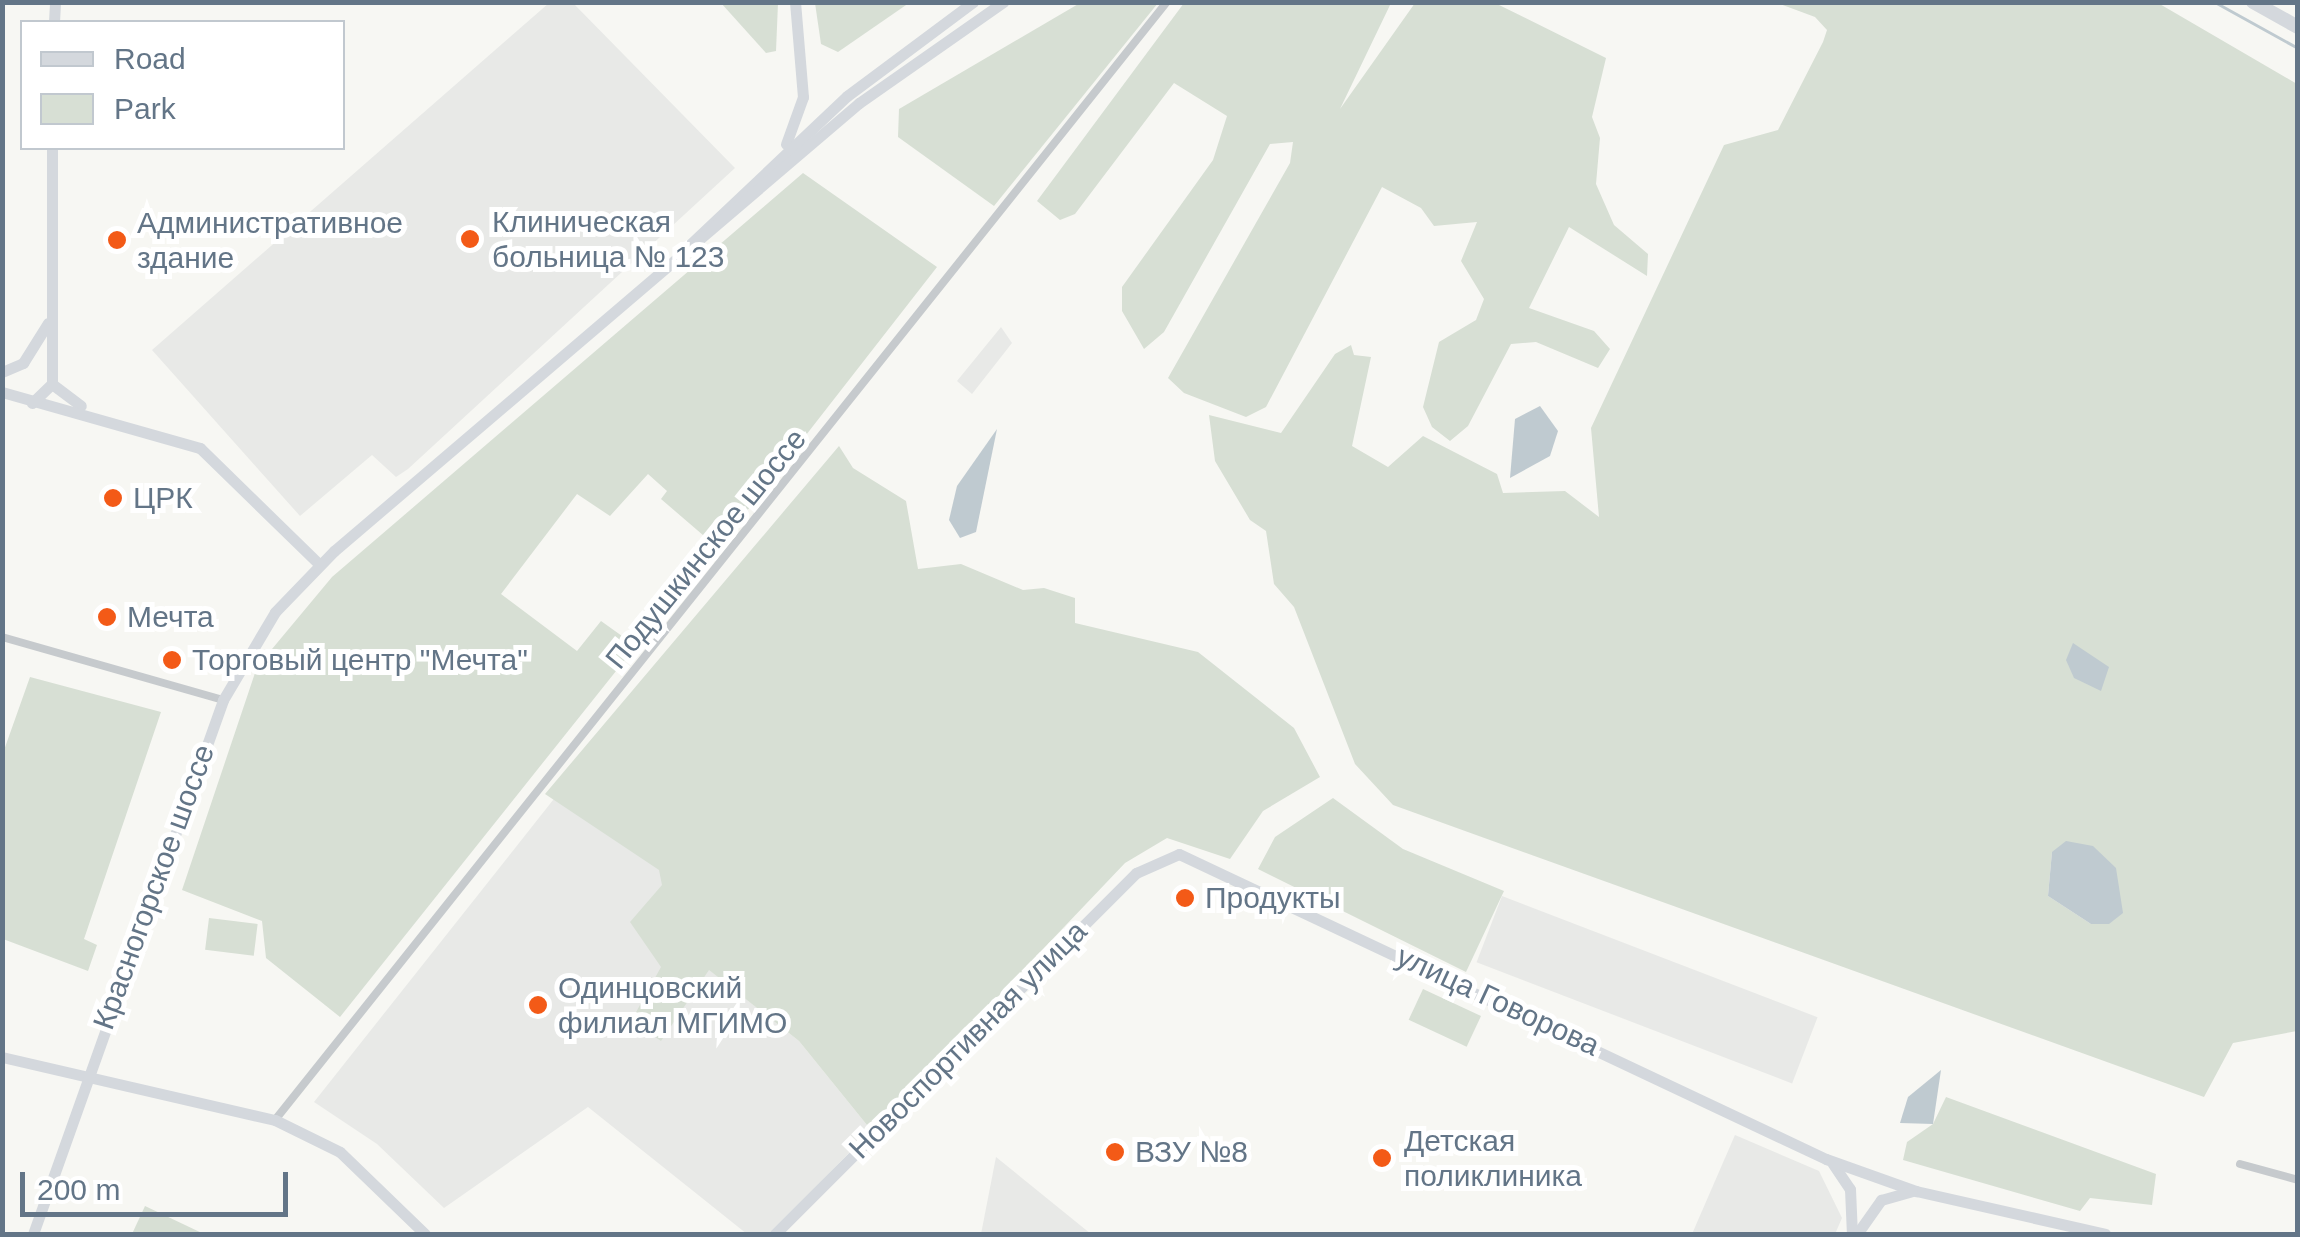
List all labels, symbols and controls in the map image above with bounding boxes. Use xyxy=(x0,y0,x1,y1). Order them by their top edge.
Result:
legend xyxy=(20,20,345,150)
text: Road xyxy=(114,42,186,75)
text: Park xyxy=(114,92,176,125)
place label: Клиническая больница № 123 xyxy=(492,204,724,274)
place label: Административное здание xyxy=(137,205,403,276)
marker: Клиническая больница № 123 xyxy=(457,226,483,252)
marker: Административное здание xyxy=(106,229,128,251)
street label: Подушкинское шоссе xyxy=(598,422,814,676)
place label: ЦРК xyxy=(133,480,193,516)
marker: ЦРК xyxy=(102,487,124,509)
place label: Мечта xyxy=(127,599,214,635)
marker: Мечта xyxy=(96,606,118,628)
place label: Торговый центр "Мечта" xyxy=(192,642,528,678)
marker: Торговый центр "Мечта" xyxy=(161,649,183,671)
street label: Красногорское шоссе xyxy=(86,740,222,1034)
place label: Продукты xyxy=(1205,880,1341,916)
marker: Продукты xyxy=(1174,887,1196,909)
street label: Новоспортивная улица xyxy=(842,914,1094,1166)
street label: улица Говорова xyxy=(1391,938,1605,1064)
place label: Одинцовский филиал МГИМО xyxy=(558,970,787,1040)
marker: Одинцовский филиал МГИМО xyxy=(527,994,549,1016)
place label: Детская поликлиника xyxy=(1404,1123,1582,1194)
place label: ВЗУ №8 xyxy=(1135,1134,1248,1170)
marker: ВЗУ №8 xyxy=(1104,1141,1126,1163)
marker: Детская поликлиника xyxy=(1369,1145,1395,1171)
scale bar xyxy=(25,1152,292,1214)
text: 200 m xyxy=(37,1173,120,1206)

